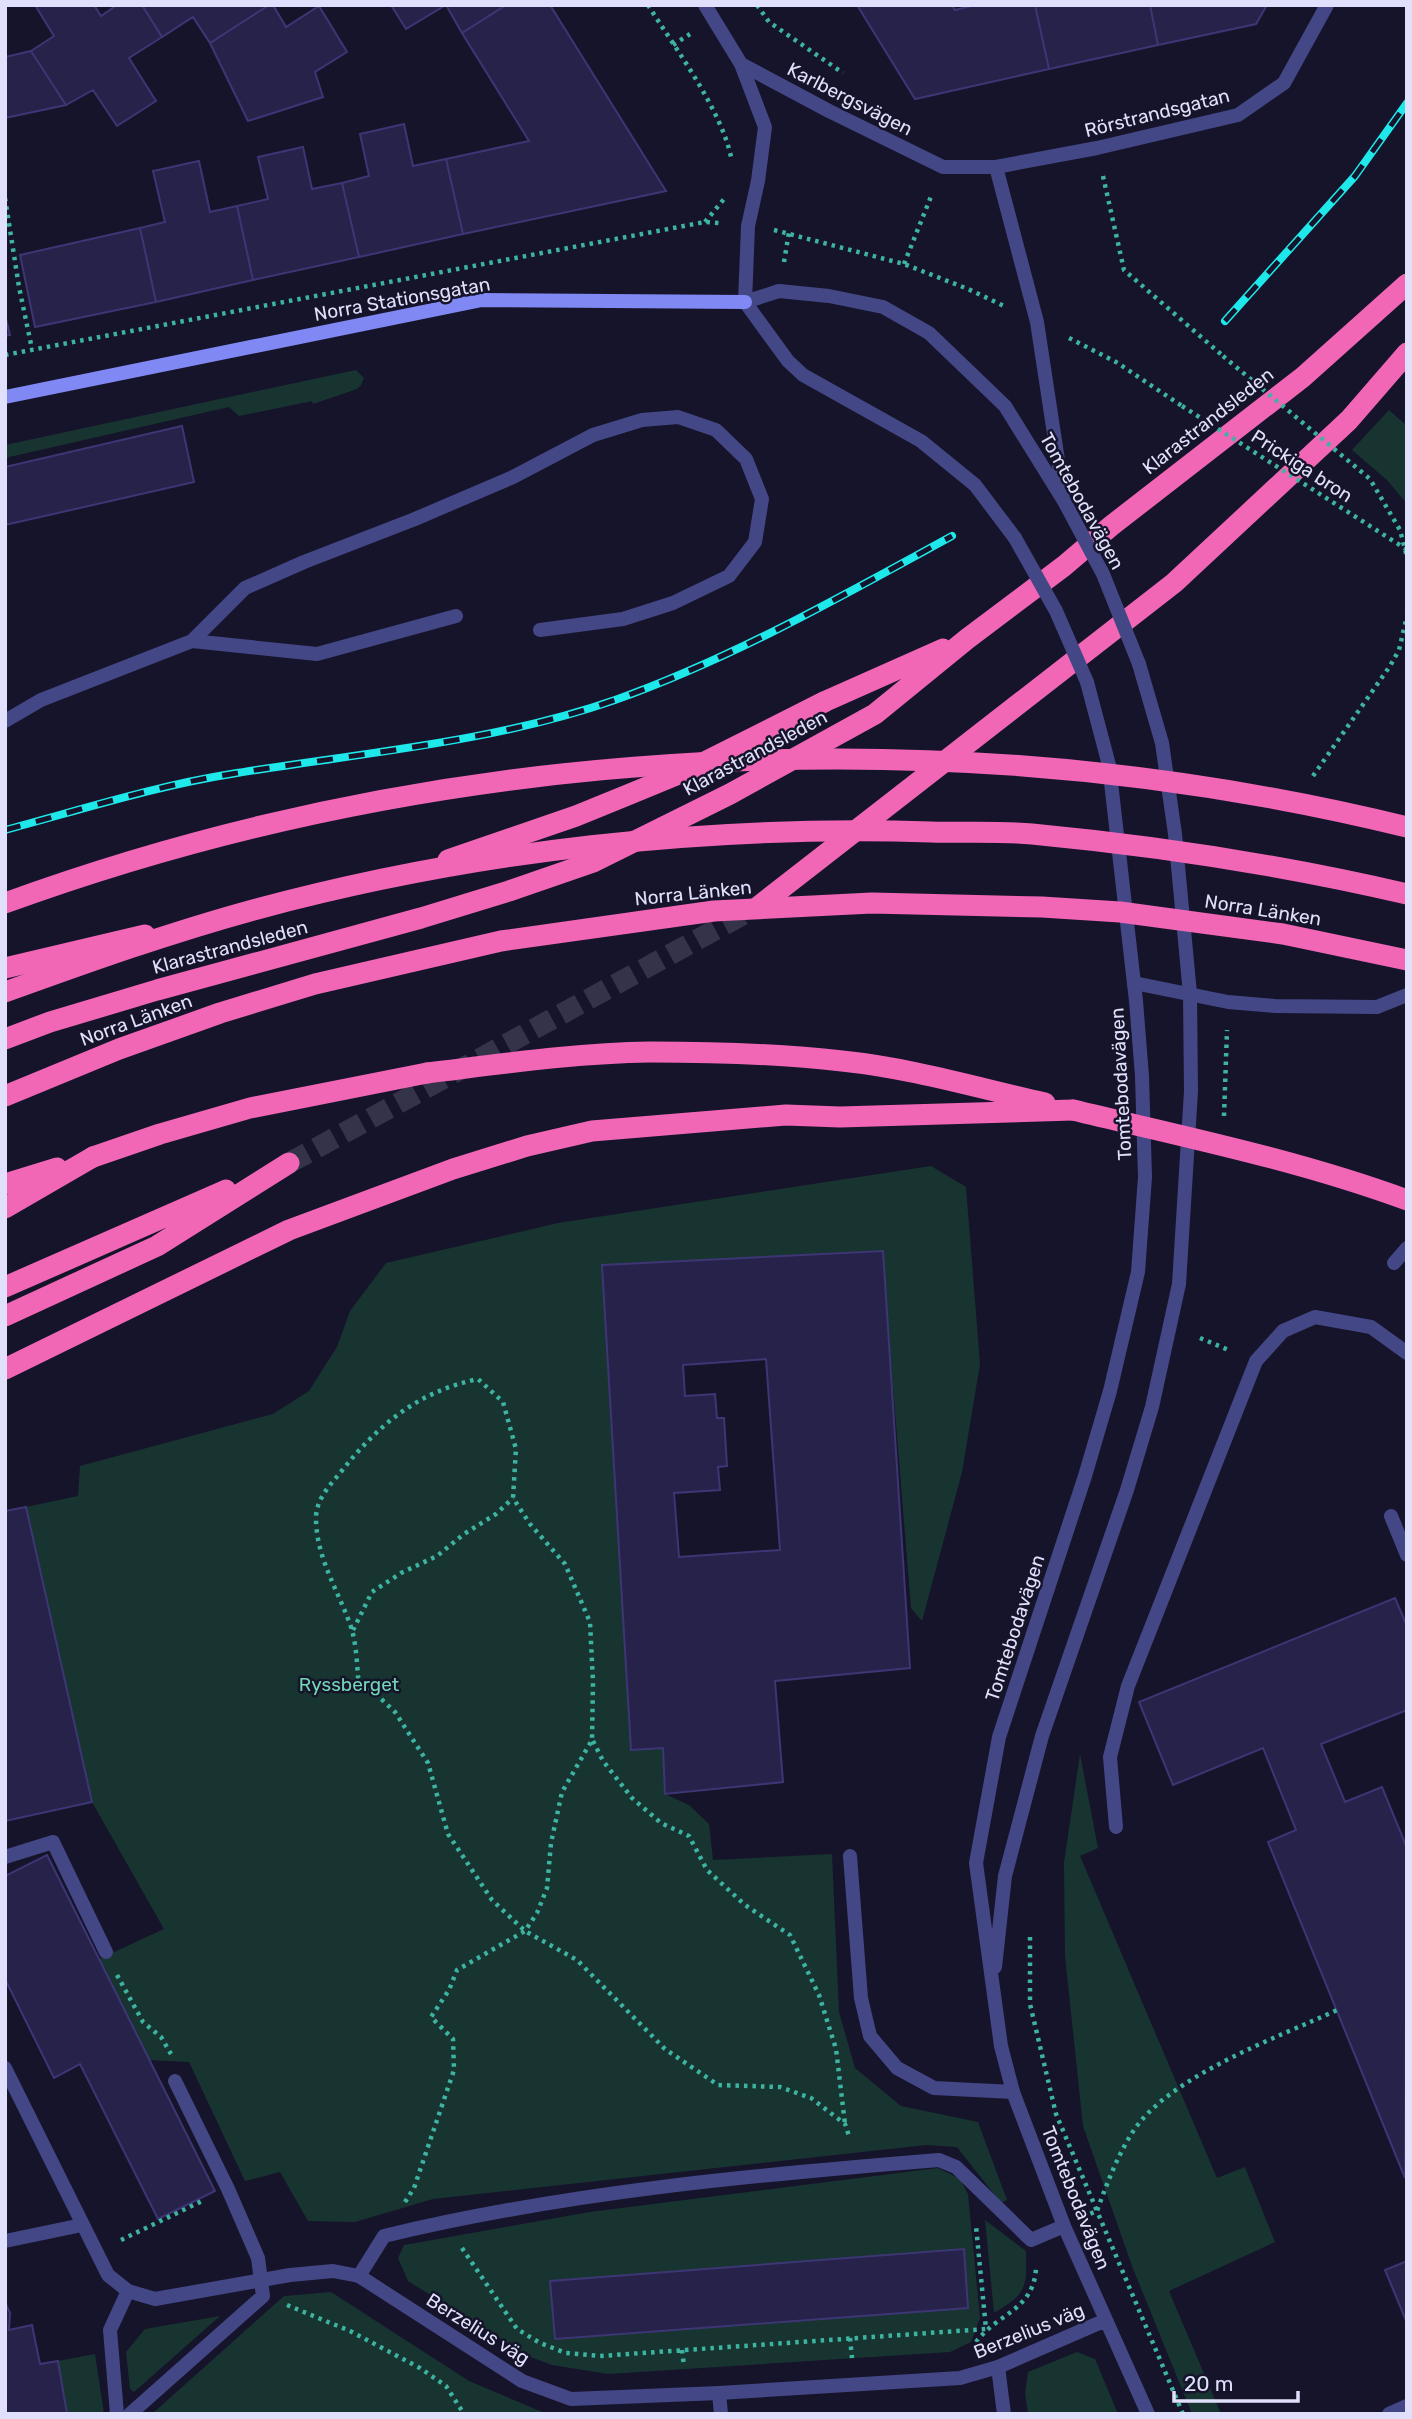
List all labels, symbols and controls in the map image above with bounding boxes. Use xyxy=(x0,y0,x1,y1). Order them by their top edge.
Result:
street label: Karlbergsvägen xyxy=(784,58,916,140)
street label: Rörstrandsgatan xyxy=(1082,84,1232,142)
street label: Norra Stationsgatan xyxy=(312,272,492,326)
street label: Klarastrandsleden xyxy=(1138,363,1278,479)
street label: Prickiga bron xyxy=(1247,425,1357,507)
street label: Tomtebodavägen xyxy=(1035,429,1129,573)
street label: Klarastrandsleden xyxy=(679,705,831,801)
street label: Norra Länken xyxy=(633,875,753,911)
street label: Norra Länken xyxy=(1203,889,1323,931)
street label: Klarastrandsleden xyxy=(150,915,310,979)
street label: Norra Länken xyxy=(77,989,195,1051)
street label: Tomtebodavägen xyxy=(1106,1007,1136,1161)
street label: Tomtebodavägen xyxy=(980,1552,1050,1704)
park label: Ryssberget xyxy=(299,1673,400,1696)
street label: Tomtebodavägen xyxy=(1037,2123,1115,2273)
street label: Berzelius väg xyxy=(422,2288,534,2370)
street label: Berzelius väg xyxy=(970,2298,1088,2364)
scale bar xyxy=(1174,2360,1298,2404)
text: 20 m xyxy=(1184,2371,1233,2396)

